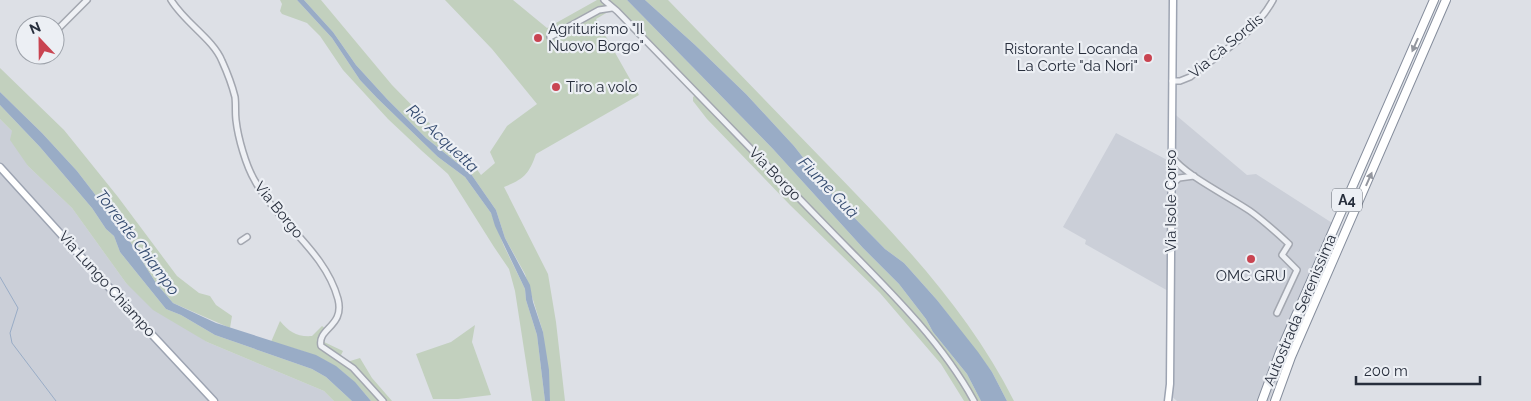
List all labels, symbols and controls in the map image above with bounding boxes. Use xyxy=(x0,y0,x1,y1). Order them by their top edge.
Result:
street label: Via Cà Sordìs xyxy=(1185,10,1267,82)
north arrow xyxy=(15,15,65,65)
text: N xyxy=(27,19,43,37)
place label: Agriturismo "Il Nuovo Borgo" xyxy=(548,20,645,55)
marker: Agriturismo "Il Nuovo Borgo" xyxy=(532,32,544,44)
one-way arrow xyxy=(1410,38,1418,52)
place label: Ristorante Locanda La Corte "da Nori" xyxy=(1004,40,1138,75)
marker: Ristorante Locanda La Corte "da Nori" xyxy=(1142,52,1154,64)
place label: Tiro a volo xyxy=(566,78,638,96)
marker: Tiro a volo xyxy=(550,81,562,93)
water label: Rio Acquetta xyxy=(403,100,483,177)
street label: Via Borgo xyxy=(745,143,805,205)
street label: Via Isole Corso xyxy=(1162,150,1180,252)
water label: Fiume Guà xyxy=(795,153,863,222)
one-way arrow xyxy=(1365,172,1373,186)
street label: Via Borgo xyxy=(251,178,307,242)
water label: Torrente Chiampo xyxy=(92,186,184,299)
road number: A4 xyxy=(1332,188,1362,212)
street label: Via Lungo Chiampo xyxy=(55,227,159,341)
street label: Autostrada Serenissima xyxy=(1260,231,1340,389)
marker: OMC GRU xyxy=(1245,253,1257,265)
place label: OMC GRU xyxy=(1216,267,1286,285)
scale bar xyxy=(1356,354,1480,386)
text: 200 m xyxy=(1364,362,1408,380)

